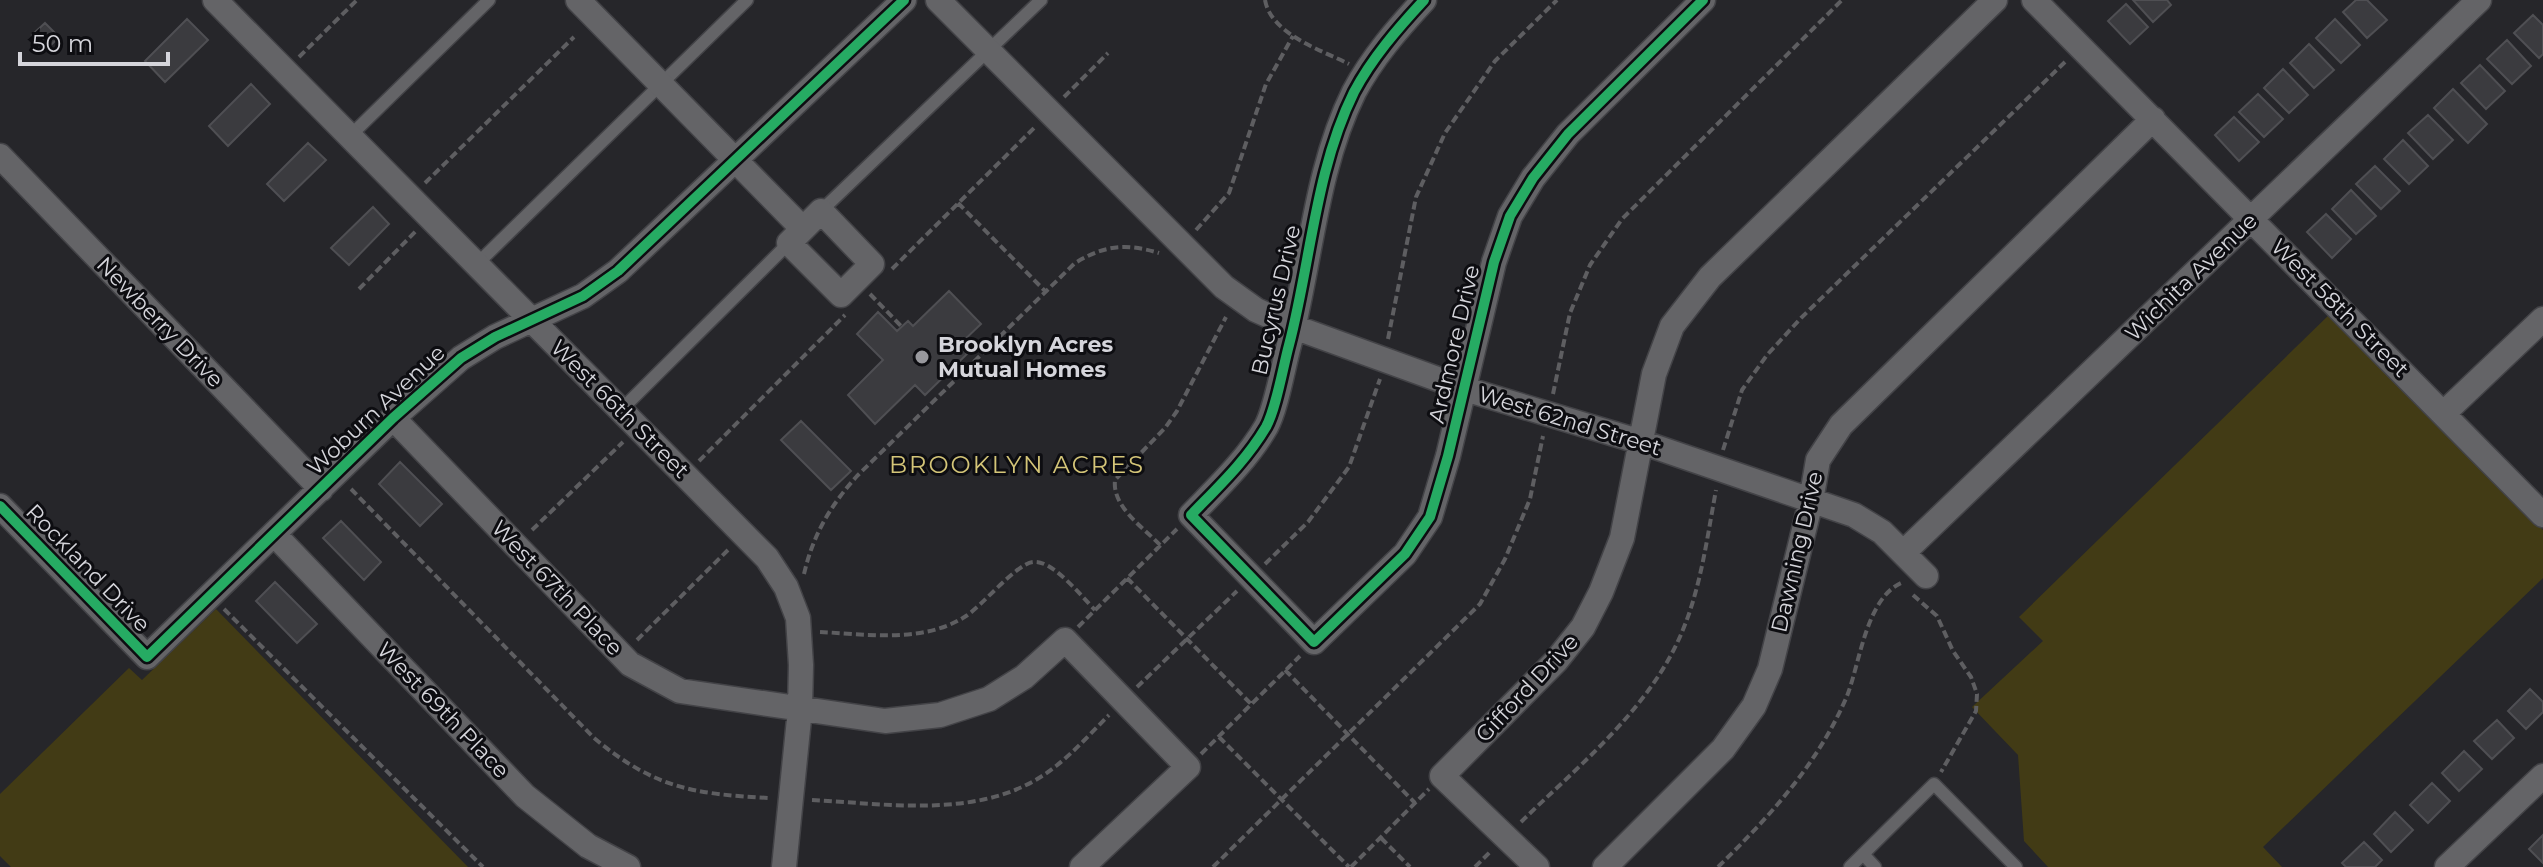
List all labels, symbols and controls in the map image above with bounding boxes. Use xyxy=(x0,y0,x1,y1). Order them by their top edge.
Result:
scale bar xyxy=(20,16,168,66)
text: 50 m xyxy=(32,29,93,58)
street label: Wichita Avenue xyxy=(2119,207,2263,347)
street label: Bucyrus Drive xyxy=(1246,222,1306,378)
street label: West 58th Street xyxy=(2265,233,2415,383)
street label: Newberry Drive xyxy=(91,251,229,393)
street label: Ardmore Drive xyxy=(1423,262,1485,426)
place label: Brooklyn Acres Mutual Homes xyxy=(938,331,1113,383)
street label: West 66th Street xyxy=(545,334,695,484)
street label: Woburn Avenue xyxy=(301,339,451,481)
marker: Brooklyn Acres Mutual Homes xyxy=(913,348,931,366)
street label: West 62nd Street xyxy=(1475,380,1665,462)
district label: BROOKLYN ACRES xyxy=(889,450,1145,479)
street label: Dawning Drive xyxy=(1765,469,1829,635)
street label: Rockland Drive xyxy=(20,499,156,637)
street label: West 67th Place xyxy=(486,515,628,661)
street label: Gifford Drive xyxy=(1470,628,1584,748)
street label: West 69th Place xyxy=(371,636,515,784)

